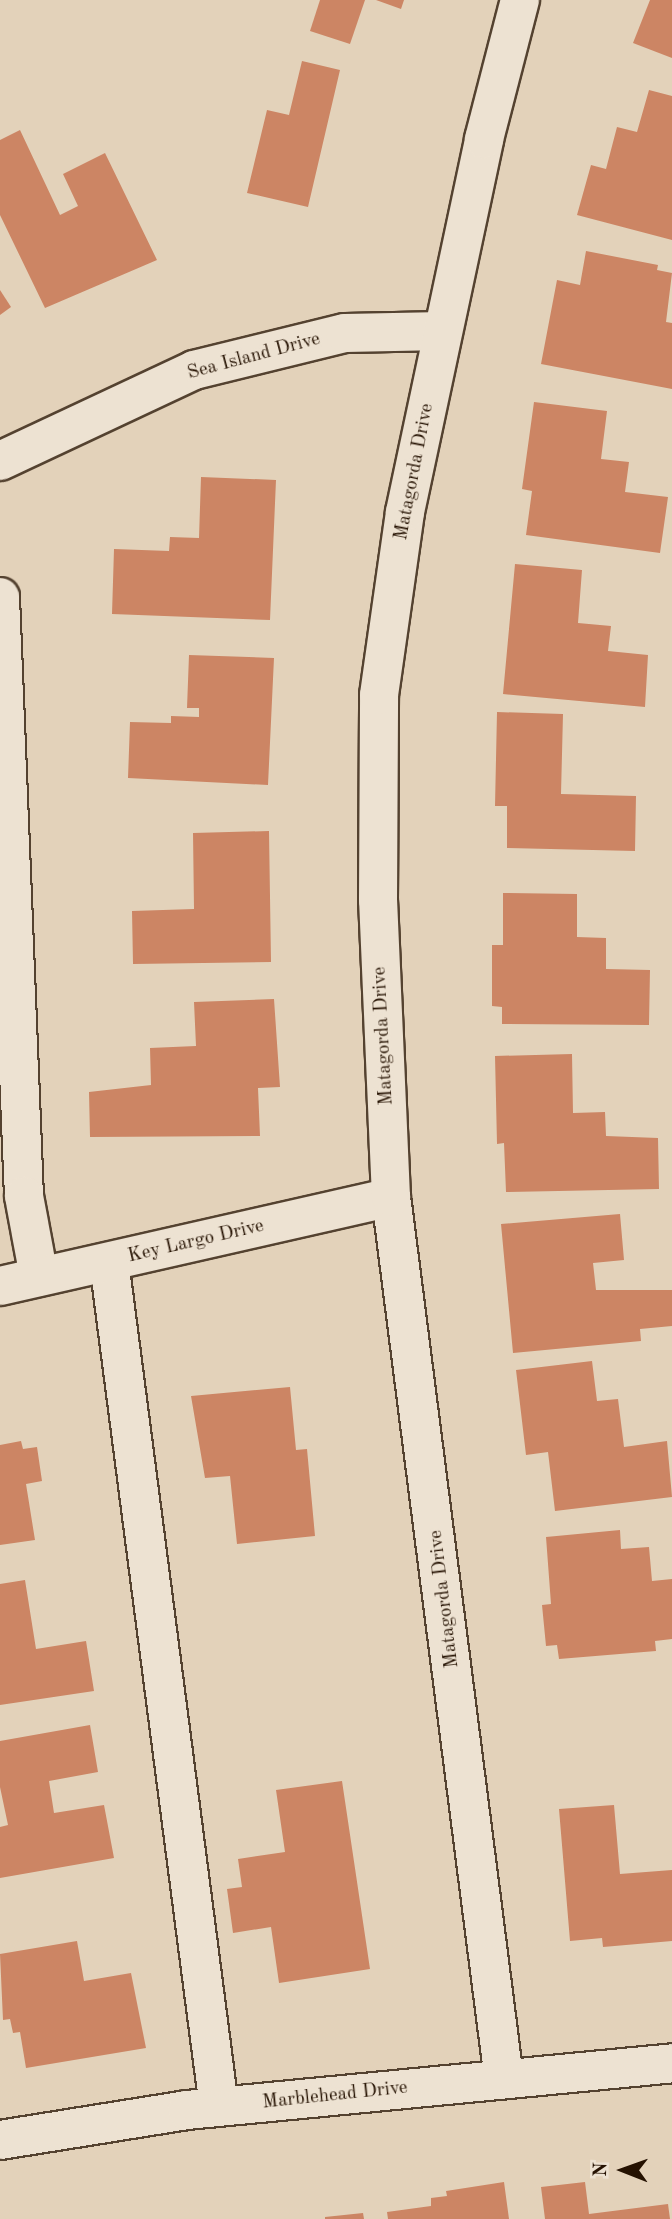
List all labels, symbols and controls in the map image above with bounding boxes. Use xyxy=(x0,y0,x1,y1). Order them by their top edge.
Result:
street label: Sea Island Drive xyxy=(185,328,323,386)
street label: Matagorda Drive xyxy=(391,402,439,542)
street label: Matagorda Drive xyxy=(369,966,399,1106)
street label: Key Largo Drive xyxy=(126,1215,266,1269)
street label: Matagorda Drive xyxy=(425,1529,465,1669)
street label: Marblehead Drive xyxy=(261,2077,409,2115)
north arrow xyxy=(588,2135,658,2205)
text: N xyxy=(592,2162,611,2177)

